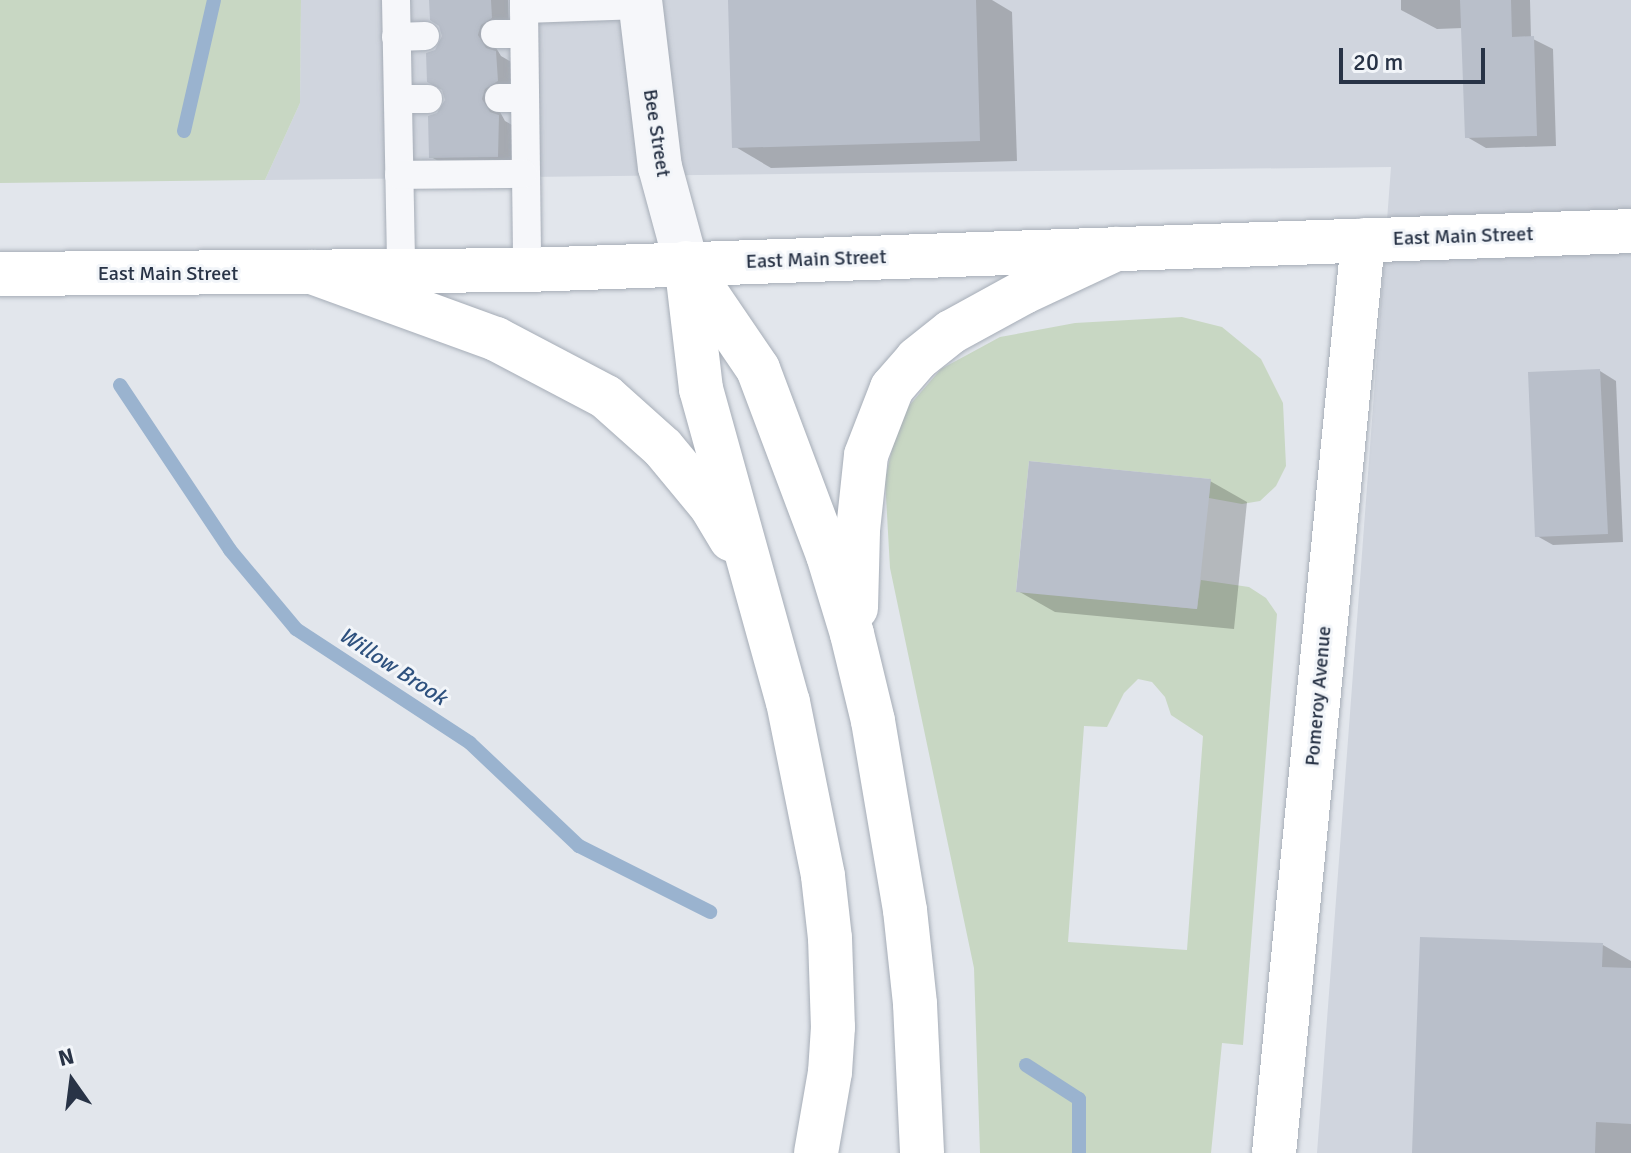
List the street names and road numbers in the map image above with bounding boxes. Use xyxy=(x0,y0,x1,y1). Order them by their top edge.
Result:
street label: Bee Street xyxy=(638,87,676,179)
street label: East Main Street xyxy=(1392,222,1534,250)
street label: East Main Street xyxy=(745,245,887,273)
street label: East Main Street xyxy=(98,261,238,285)
street label: Pomeroy Avenue xyxy=(1300,625,1336,767)

